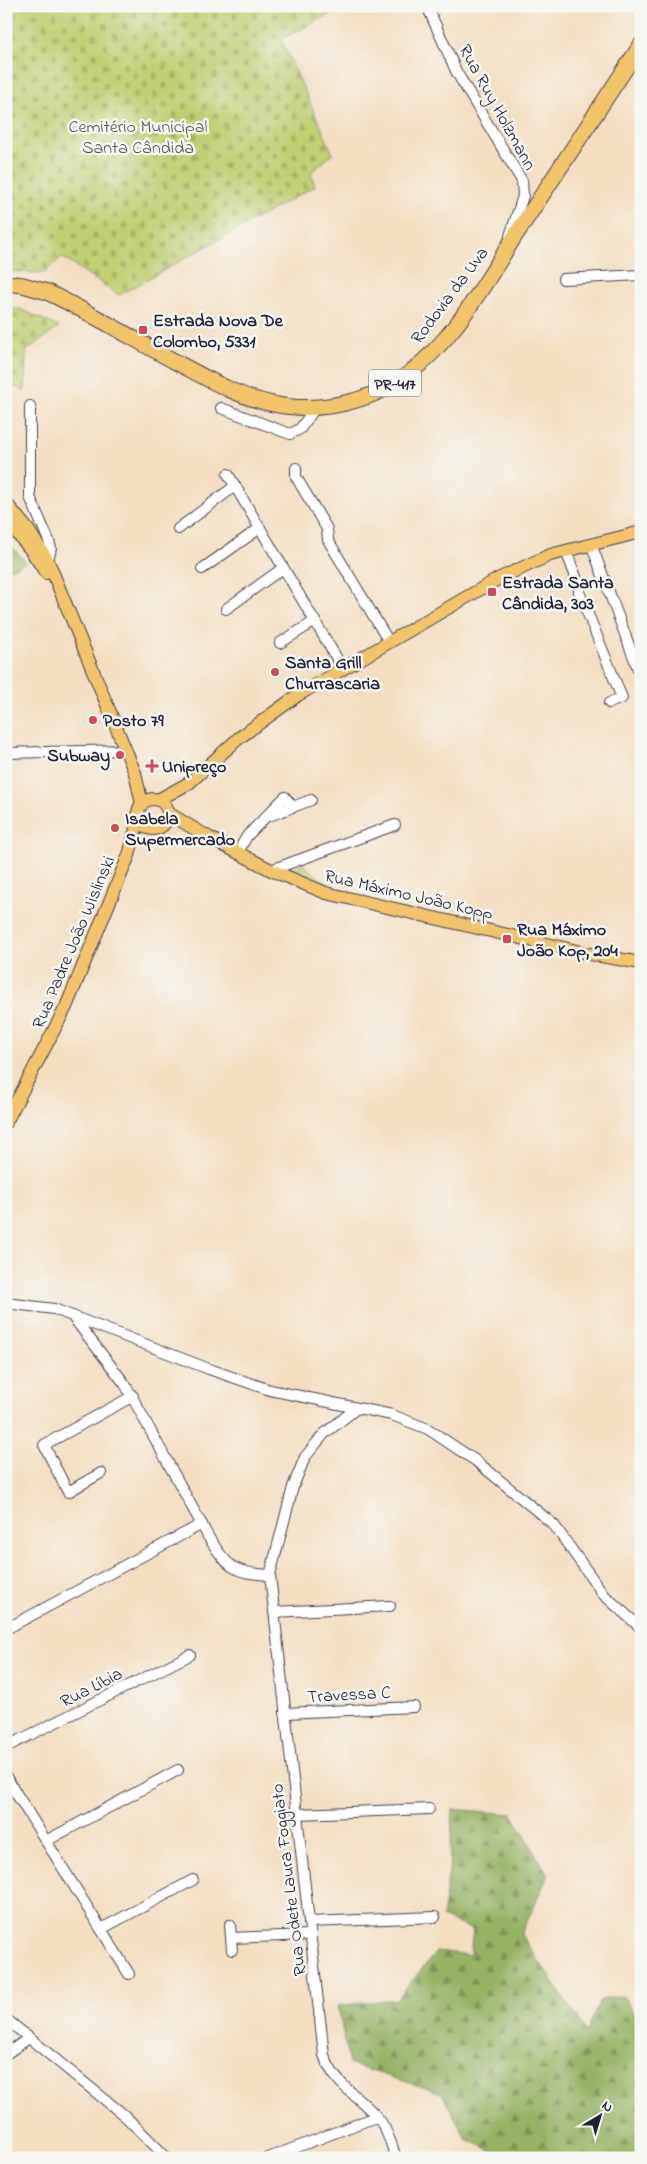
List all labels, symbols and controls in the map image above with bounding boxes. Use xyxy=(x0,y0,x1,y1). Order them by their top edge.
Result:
street label: Rua Ruy Holzmann xyxy=(451,40,542,176)
park label: Cemitério Municipal Santa Cândida xyxy=(69,115,208,162)
street label: Rodovia da Uva xyxy=(405,242,496,350)
place label: Estrada Nova De Colombo, 5331 xyxy=(153,309,284,356)
marker: Estrada Nova De Colombo, 5331 xyxy=(137,324,149,336)
road number: PR-417 xyxy=(369,369,421,396)
place label: Estrada Santa Cândida, 303 xyxy=(502,571,614,618)
marker: Estrada Santa Cândida, 303 xyxy=(486,586,498,598)
place label: Santa Grill Churrascaria xyxy=(285,651,380,698)
marker: Santa Grill Churrascaria xyxy=(269,666,281,678)
place label: Posto 79 xyxy=(103,709,164,735)
marker: Posto 79 xyxy=(87,714,99,726)
place label: Subway xyxy=(47,744,110,771)
marker: Subway xyxy=(114,749,126,761)
place label: Unipreço xyxy=(162,755,226,781)
marker: Unipreço xyxy=(146,760,158,772)
place label: Isabela Supermercado xyxy=(125,807,235,854)
marker: Isabela Supermercado xyxy=(109,822,121,834)
street label: Rua Padre João Wislinski xyxy=(27,852,123,1033)
street label: Rua Máximo João Kopp xyxy=(322,864,496,928)
place label: Rua Máximo João Kop, 204 xyxy=(517,918,618,965)
marker: Rua Máximo João Kop, 204 xyxy=(501,933,513,945)
street label: Rua Líbia xyxy=(56,1662,128,1716)
street label: Travessa C xyxy=(307,1681,392,1711)
street label: Rua Odete Laura Foggiato xyxy=(265,1782,316,1977)
north arrow xyxy=(574,2092,624,2142)
text: N xyxy=(597,2096,617,2118)

